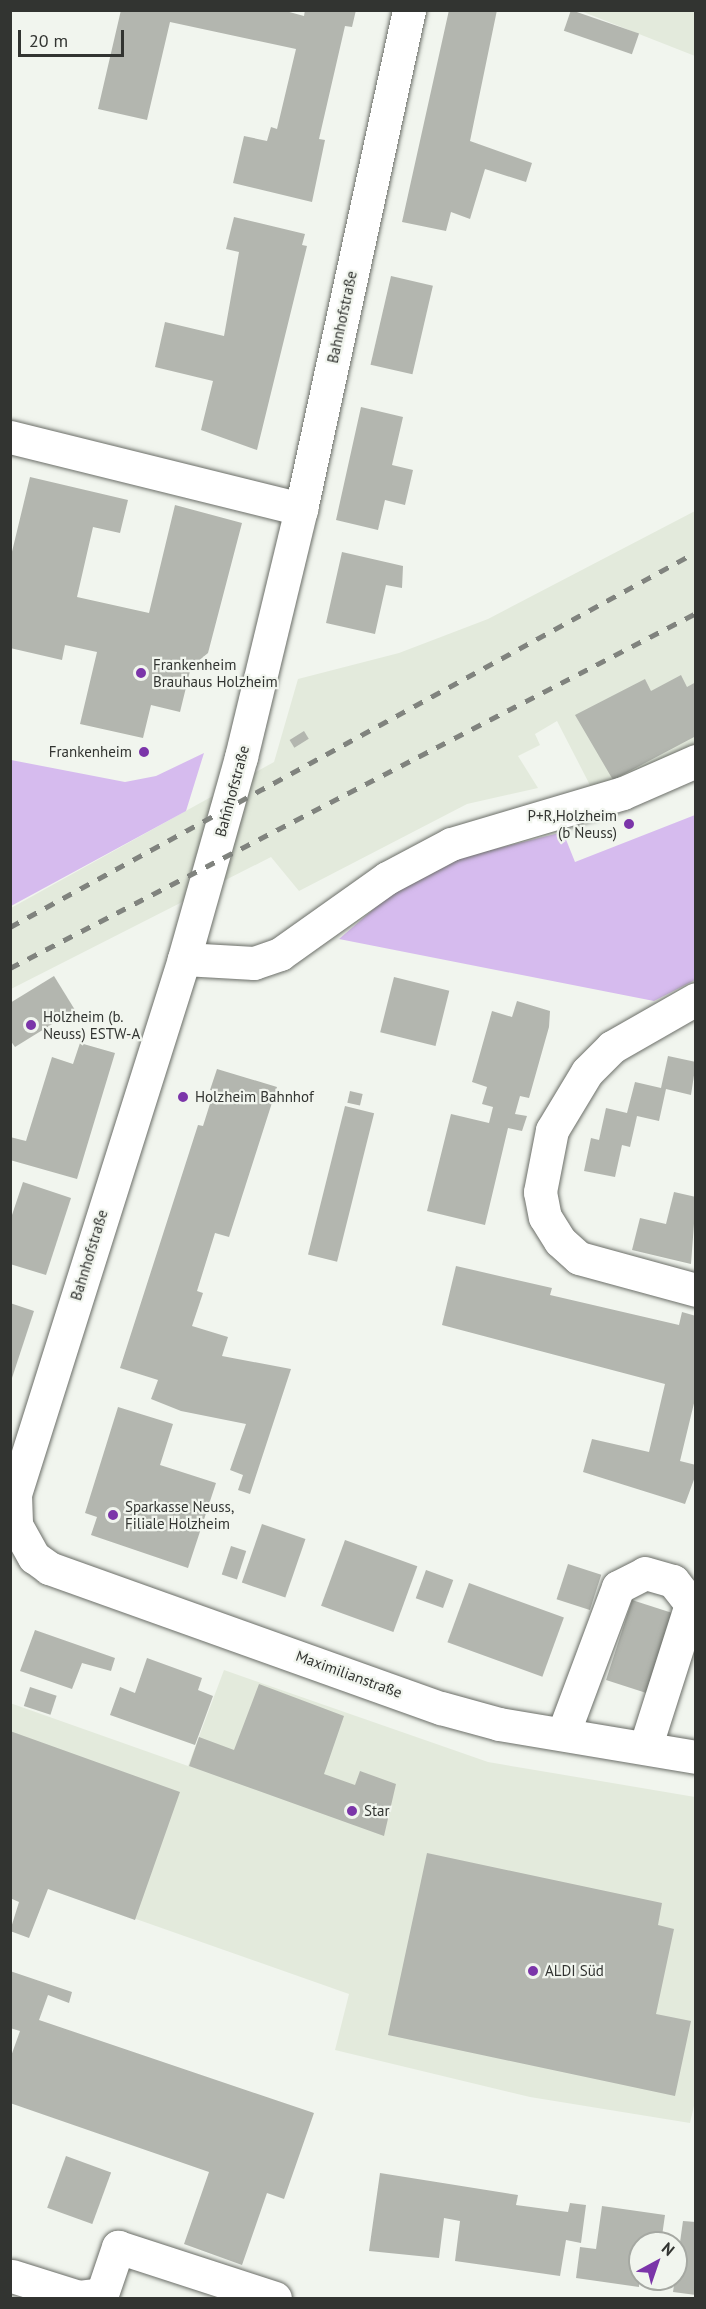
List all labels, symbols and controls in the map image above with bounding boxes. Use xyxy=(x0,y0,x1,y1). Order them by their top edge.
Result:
scale bar xyxy=(21,18,128,56)
text: 20 m xyxy=(29,29,68,52)
street label: Bahnhofstraße xyxy=(323,269,361,365)
place label: Frankenheim Brauhaus Holzheim xyxy=(153,655,278,690)
marker: Frankenheim Brauhaus Holzheim xyxy=(134,666,148,680)
place label: Frankenheim xyxy=(49,743,132,761)
street label: Bahnhofstraße xyxy=(211,743,253,839)
marker: Frankenheim xyxy=(137,745,151,759)
place label: P+R,Holzheim (b Neuss) xyxy=(528,806,617,841)
marker: P+R,Holzheim (b Neuss) xyxy=(622,817,636,831)
place label: Holzheim (b. Neuss) ESTW-A xyxy=(43,1007,140,1042)
marker: Holzheim (b. Neuss) ESTW-A xyxy=(24,1018,38,1032)
place label: Holzheim Bahnhof xyxy=(195,1088,314,1106)
marker: Holzheim Bahnhof xyxy=(176,1090,190,1104)
street label: Bahnhofstraße xyxy=(67,1207,111,1303)
place label: Sparkasse Neuss, Filiale Holzheim xyxy=(125,1497,234,1532)
marker: Sparkasse Neuss, Filiale Holzheim xyxy=(106,1508,120,1522)
street label: Maximilianstraße xyxy=(293,1646,405,1702)
place label: Star xyxy=(364,1802,390,1820)
marker: Star xyxy=(345,1804,359,1818)
place label: ALDI Süd xyxy=(545,1962,604,1980)
marker: ALDI Süd xyxy=(526,1964,540,1978)
north arrow xyxy=(628,2231,688,2291)
text: N xyxy=(658,2238,679,2260)

